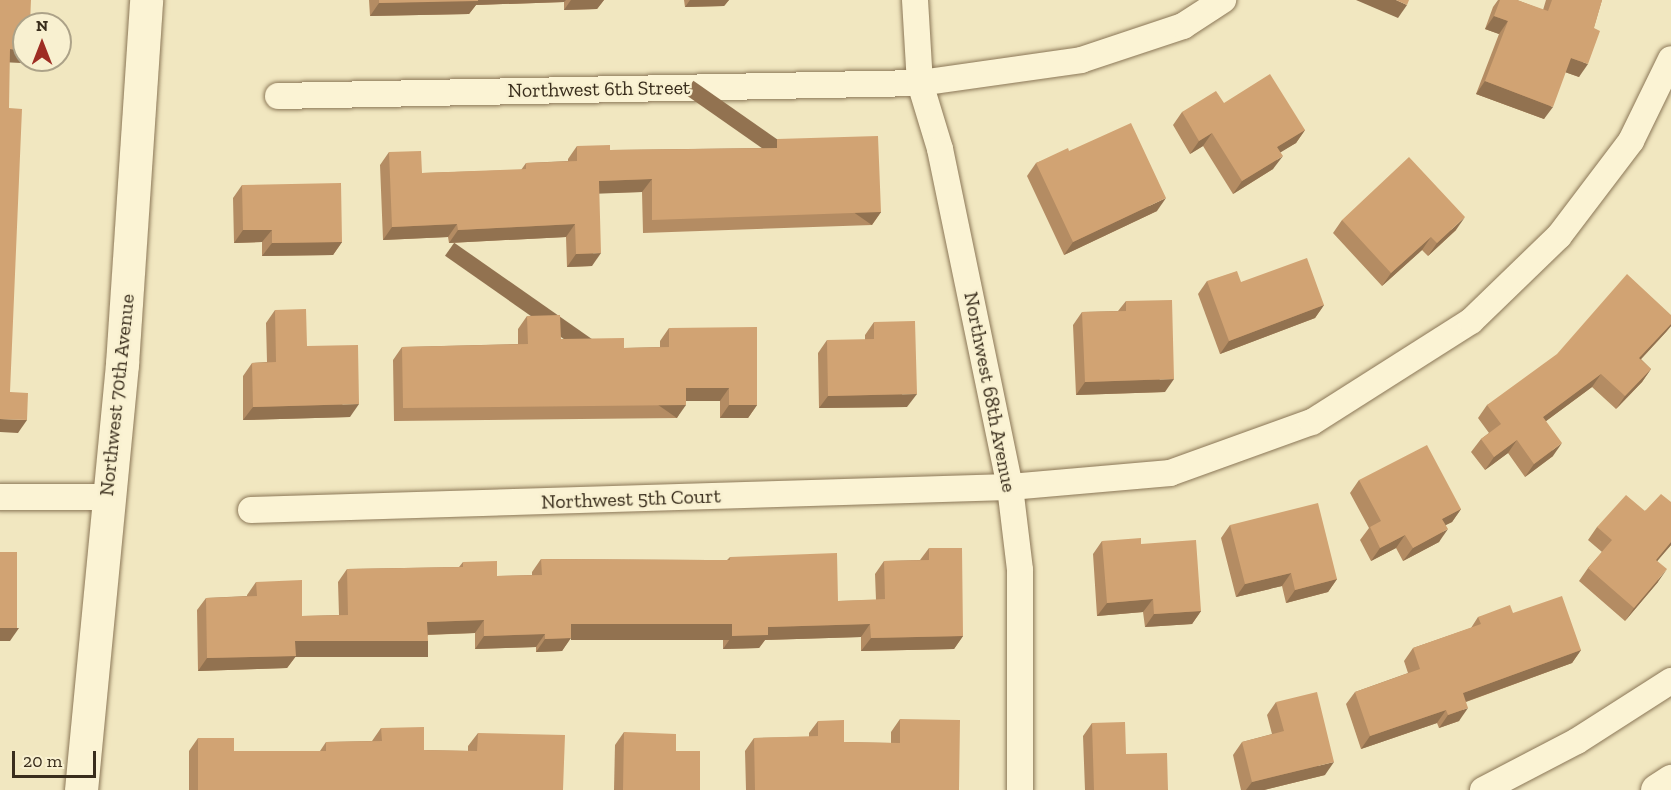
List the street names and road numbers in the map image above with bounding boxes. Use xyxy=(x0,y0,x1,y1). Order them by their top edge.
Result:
street label: Northwest 6th Street xyxy=(507,75,691,103)
street label: Northwest 68th Avenue xyxy=(959,289,1021,495)
street label: Northwest 70th Avenue xyxy=(94,292,140,498)
street label: Northwest 5th Court xyxy=(541,484,721,514)

